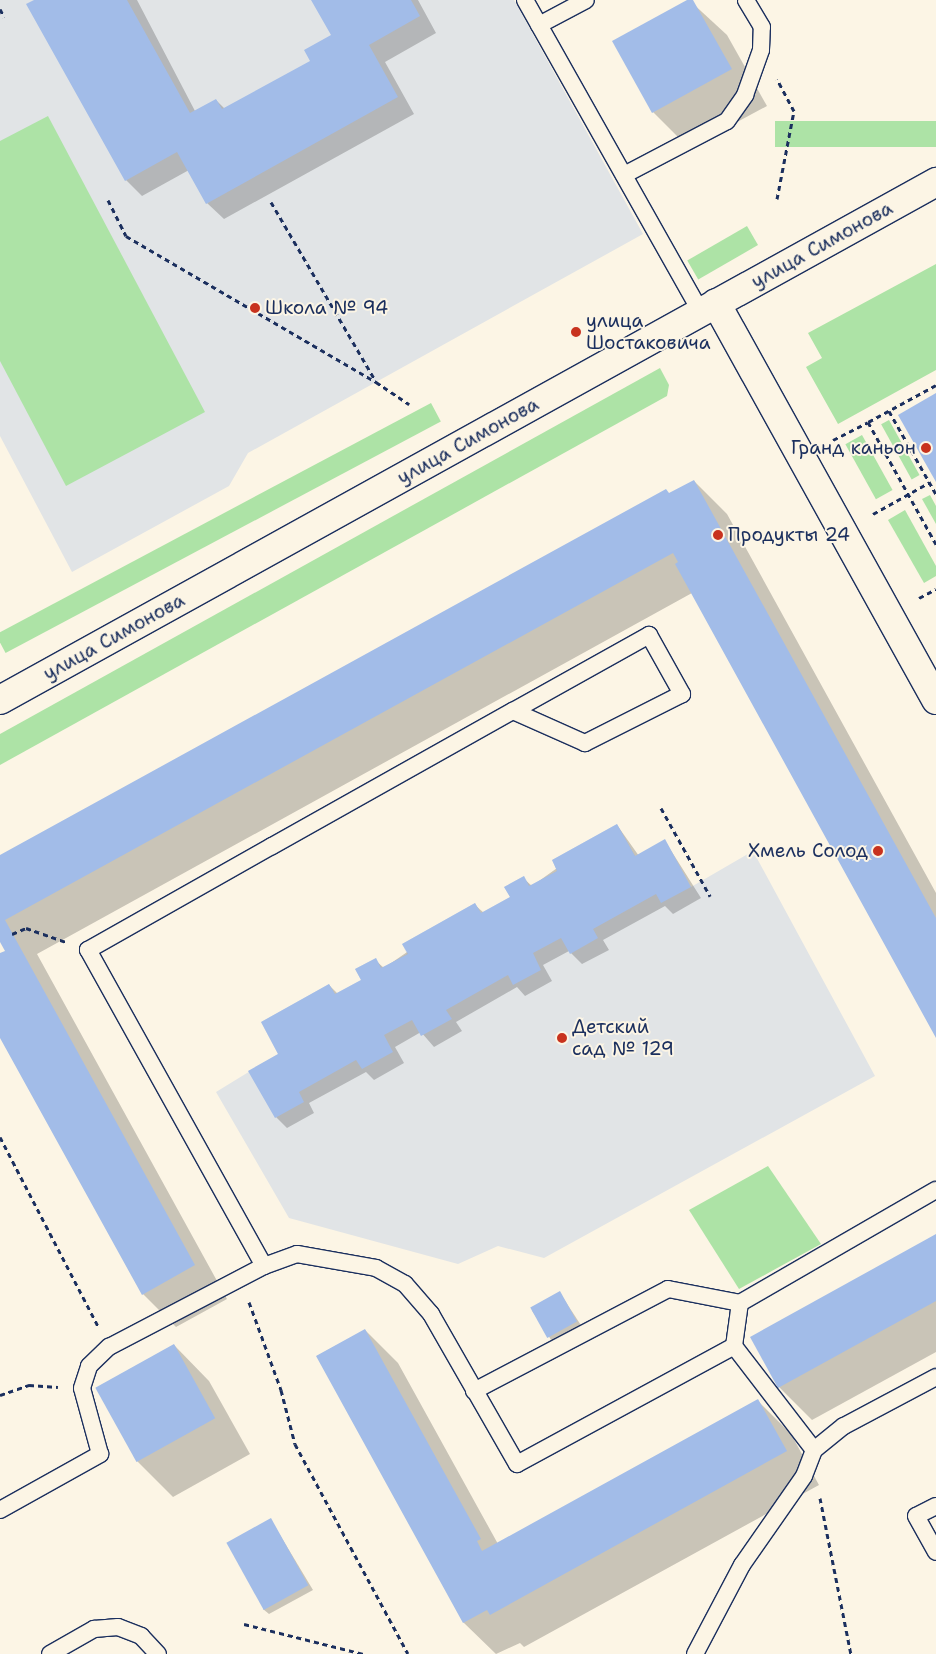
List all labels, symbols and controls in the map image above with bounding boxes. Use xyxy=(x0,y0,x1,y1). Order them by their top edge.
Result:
street label: улица Симонова xyxy=(747,197,897,293)
place label: Школа № 94 xyxy=(265,297,388,319)
marker: Школа № 94 xyxy=(249,302,261,314)
place label: улица Шостаковича xyxy=(586,310,711,354)
marker: улица Шостаковича xyxy=(570,326,582,338)
street label: улица Симонова xyxy=(393,393,543,489)
place label: Гранд каньон xyxy=(791,437,916,459)
marker: Гранд каньон xyxy=(920,442,932,454)
place label: Продукты 24 xyxy=(728,524,850,546)
marker: Продукты 24 xyxy=(712,529,724,541)
street label: улица Симонова xyxy=(39,589,189,685)
place label: Хмель Солод xyxy=(748,840,868,862)
marker: Хмель Солод xyxy=(872,845,884,857)
place label: Детский сад № 129 xyxy=(572,1016,674,1060)
marker: Детский сад № 129 xyxy=(556,1032,568,1044)

